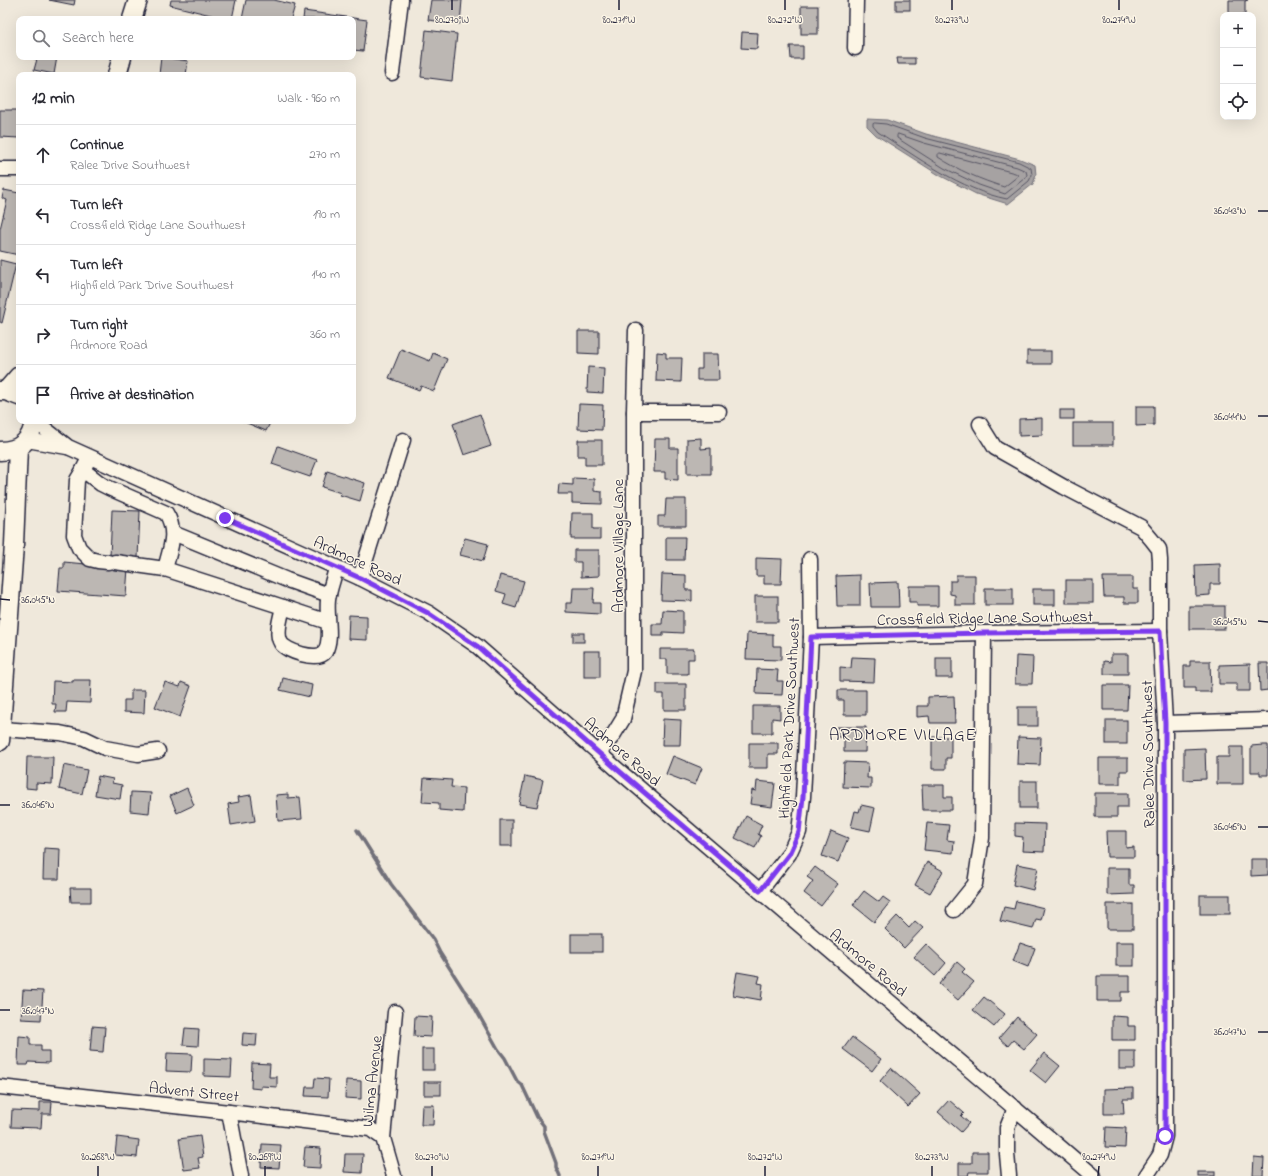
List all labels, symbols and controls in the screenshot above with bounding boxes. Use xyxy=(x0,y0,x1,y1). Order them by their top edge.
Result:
map controls xyxy=(1220,12,1256,120)
button: + xyxy=(1220,12,1256,48)
text: 80.270°W xyxy=(435,13,469,28)
text: 80.271°W xyxy=(603,13,636,28)
text: 80.272°W xyxy=(768,13,803,28)
text: 80.273°W xyxy=(935,13,969,28)
text: 80.274°W xyxy=(1102,13,1136,28)
search box xyxy=(16,16,356,60)
icon: search xyxy=(30,27,52,49)
text: Search here xyxy=(62,27,134,49)
button: − xyxy=(1220,48,1256,84)
button: locate xyxy=(1220,84,1256,120)
text: 12 min xyxy=(32,86,75,111)
text: Walk · 960 m xyxy=(277,89,340,108)
text: Continue xyxy=(70,134,124,156)
icon: ahead xyxy=(32,144,54,166)
text: 270 m xyxy=(309,145,340,164)
text: Ralee Drive Southwest xyxy=(70,156,190,175)
text: Turn left xyxy=(70,194,123,216)
icon: left xyxy=(32,204,54,226)
text: 36.043°N xyxy=(1214,204,1247,219)
text: 190 m xyxy=(313,205,340,224)
text: Crossfield Ridge Lane Southwest xyxy=(70,216,246,235)
text: Turn left xyxy=(70,254,123,276)
icon: left xyxy=(32,264,54,286)
text: 140 m xyxy=(312,265,340,284)
text: Highfield Park Drive Southwest xyxy=(70,276,234,295)
text: Turn right xyxy=(70,314,128,336)
icon: right xyxy=(32,324,54,346)
text: 360 m xyxy=(310,325,340,344)
text: Ardmore Road xyxy=(70,336,148,355)
icon: arrive xyxy=(32,384,54,406)
text: Arrive at destination xyxy=(70,384,194,406)
text: 36.044°N xyxy=(1214,410,1247,425)
street label: Ardmore Village Lane xyxy=(607,478,631,613)
route end xyxy=(216,509,234,527)
street label: Ardmore Road xyxy=(309,531,405,593)
text: 36.045°N xyxy=(21,593,55,608)
street label: Crossfield Ridge Lane Southwest xyxy=(877,605,1094,633)
text: 36.045°N xyxy=(1213,615,1247,630)
street label: Highfield Park Drive Southwest xyxy=(773,616,807,819)
street label: Ralee Drive Southwest xyxy=(1136,679,1162,828)
street label: Ardmore Road xyxy=(578,712,666,793)
district label: ARDMORE VILLAGE xyxy=(829,723,977,748)
text: 36.046°N xyxy=(22,798,55,813)
text: 36.046°N xyxy=(1214,820,1247,835)
street label: Ardmore Road xyxy=(823,924,912,1003)
text: 36.047°N xyxy=(22,1004,55,1019)
text: 36.047°N xyxy=(1214,1025,1247,1040)
street label: Wilma Avenue xyxy=(356,1034,390,1128)
street label: Advent Street xyxy=(148,1076,241,1110)
route start xyxy=(1156,1127,1174,1145)
text: 80.268°W xyxy=(81,1150,115,1165)
text: 80.269°W xyxy=(249,1150,282,1165)
text: 80.270°W xyxy=(415,1150,449,1165)
text: 80.271°W xyxy=(582,1150,615,1165)
text: 80.272°W xyxy=(748,1150,783,1165)
text: 80.273°W xyxy=(915,1150,949,1165)
text: 80.274°W xyxy=(1082,1150,1116,1165)

